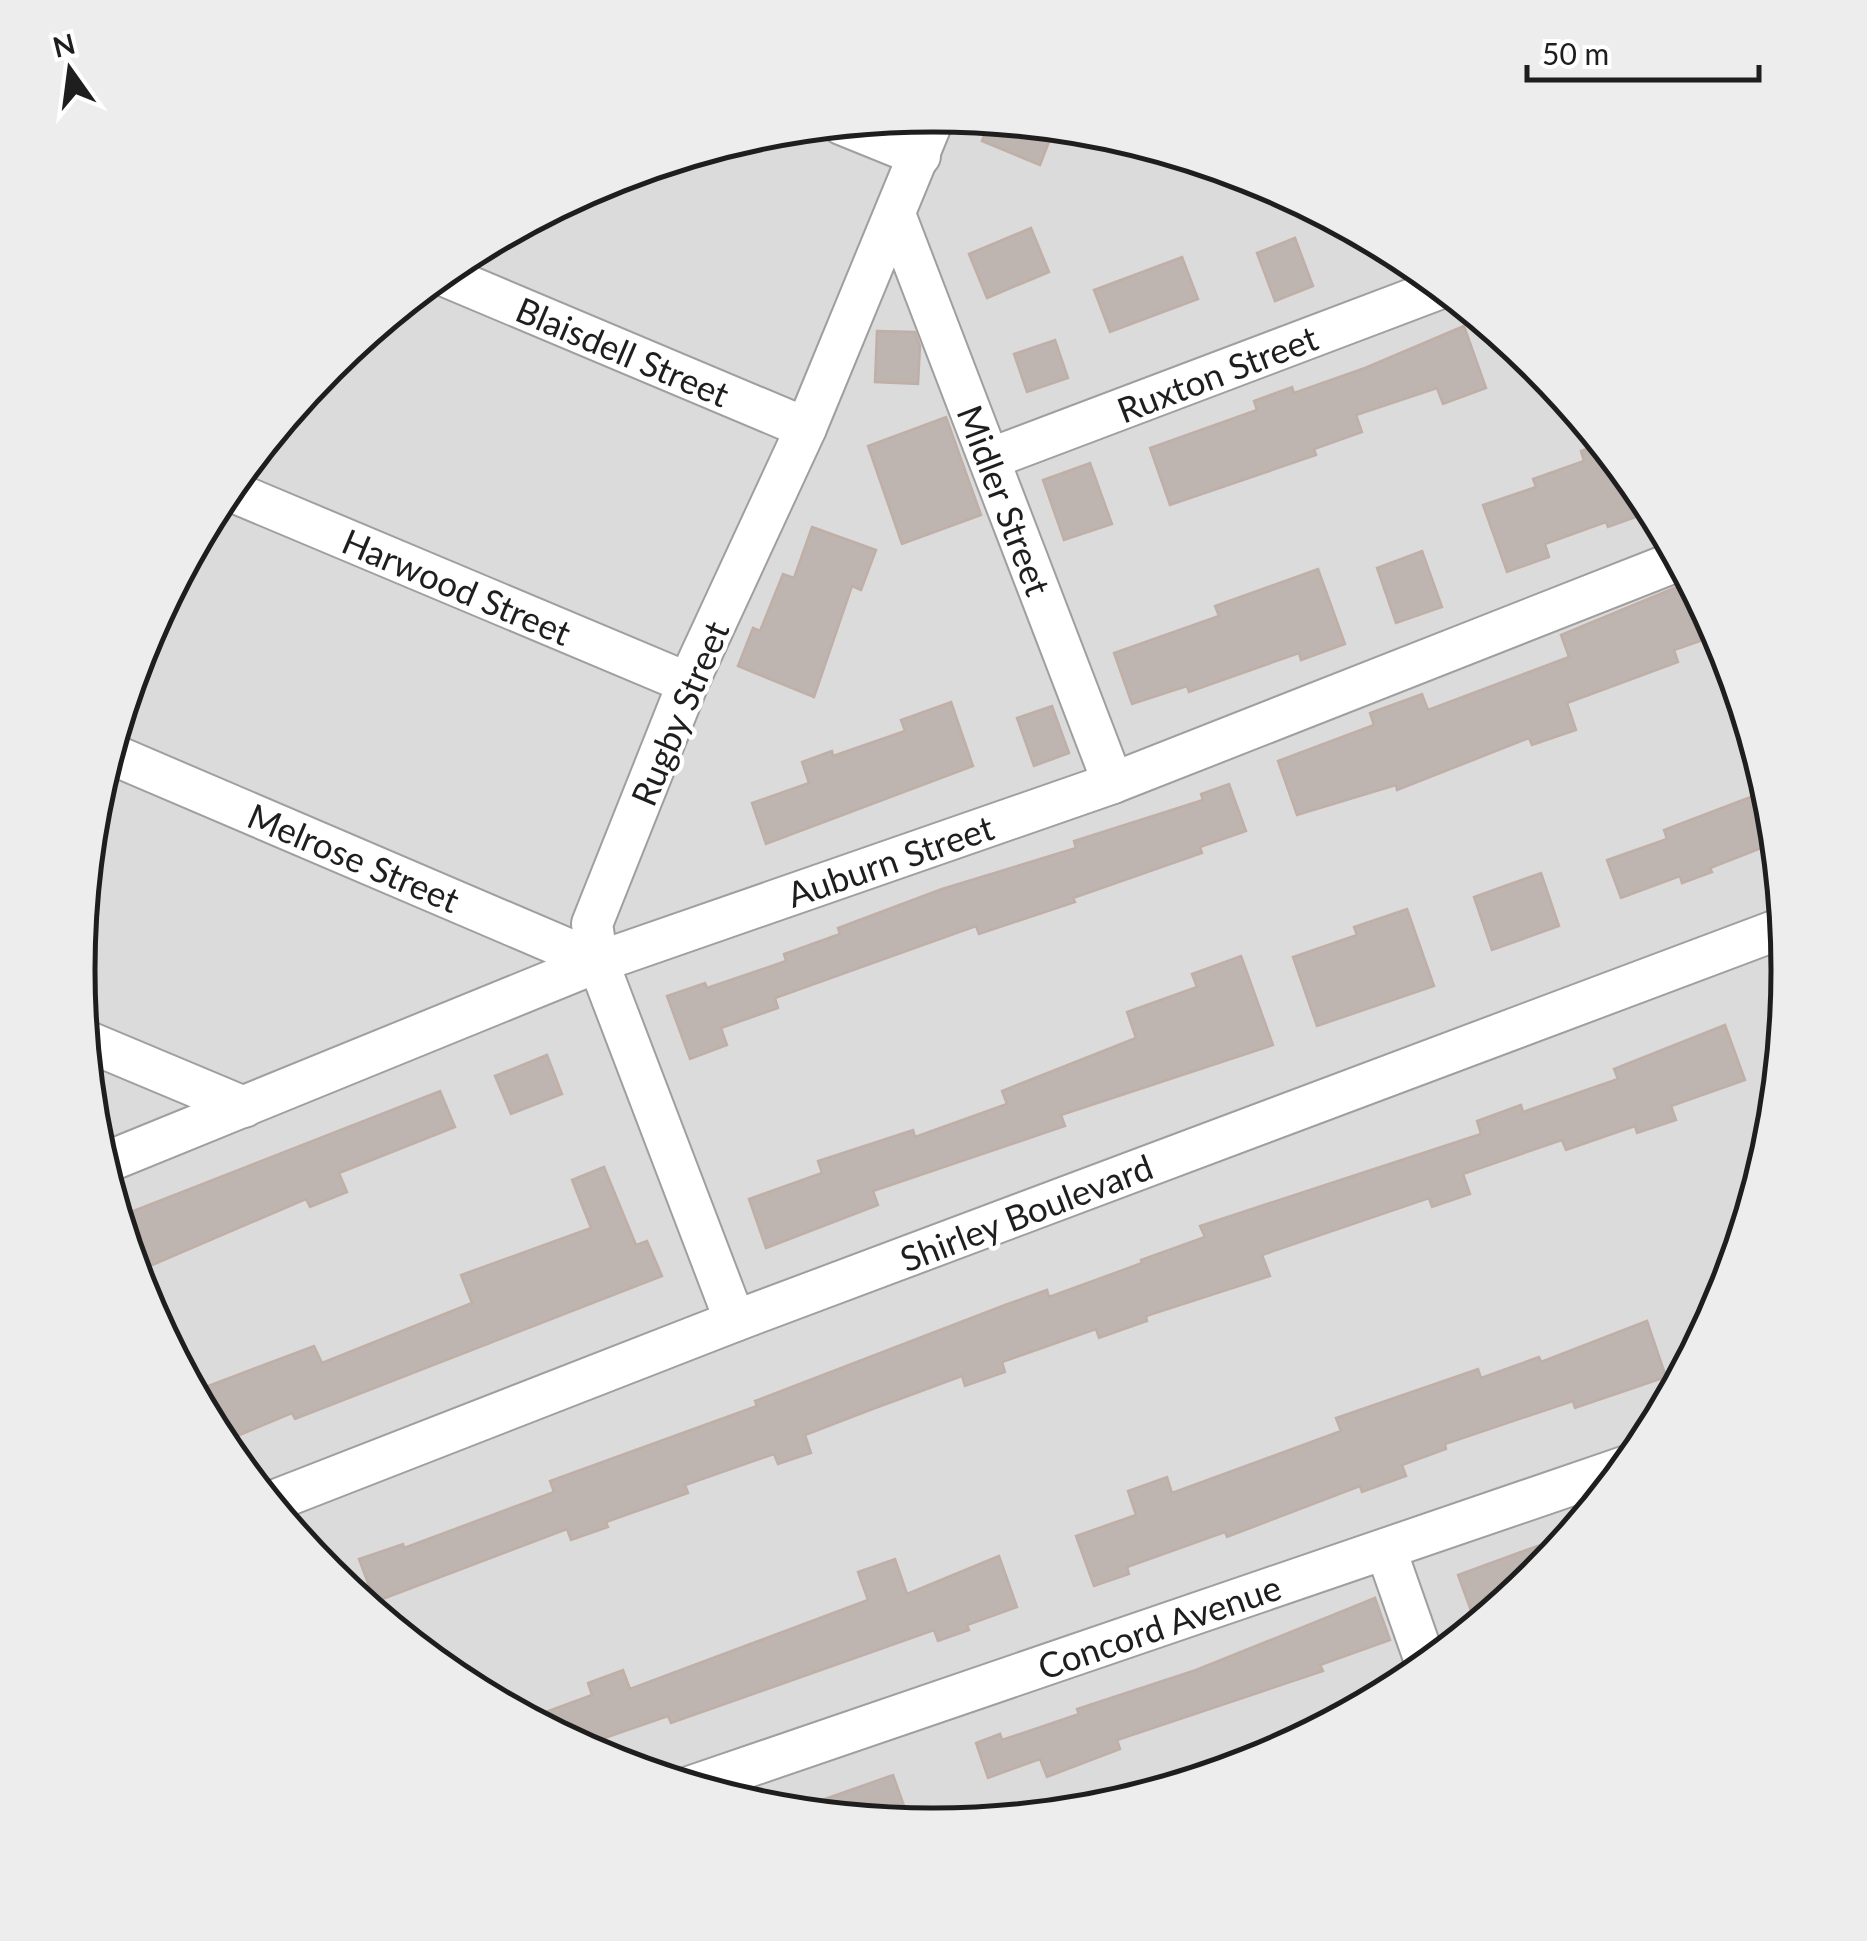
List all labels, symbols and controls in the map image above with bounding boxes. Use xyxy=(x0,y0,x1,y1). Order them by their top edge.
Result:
north arrow xyxy=(20,20,120,120)
scale bar xyxy=(1527,20,1760,82)
text: N xyxy=(49,26,78,64)
text: 50 m xyxy=(1542,35,1609,71)
street label: Blaisdell Street xyxy=(510,287,736,415)
street label: Ruxton Street xyxy=(1111,315,1323,430)
street label: Midler Street xyxy=(950,399,1061,601)
street label: Harwood Street xyxy=(337,519,578,653)
street label: Rugby Street xyxy=(621,614,737,812)
street label: Melrose Street xyxy=(242,794,466,921)
street label: Auburn Street xyxy=(781,805,999,915)
street label: Shirley Boulevard xyxy=(894,1145,1158,1279)
street label: Concord Avenue xyxy=(1032,1565,1286,1687)

